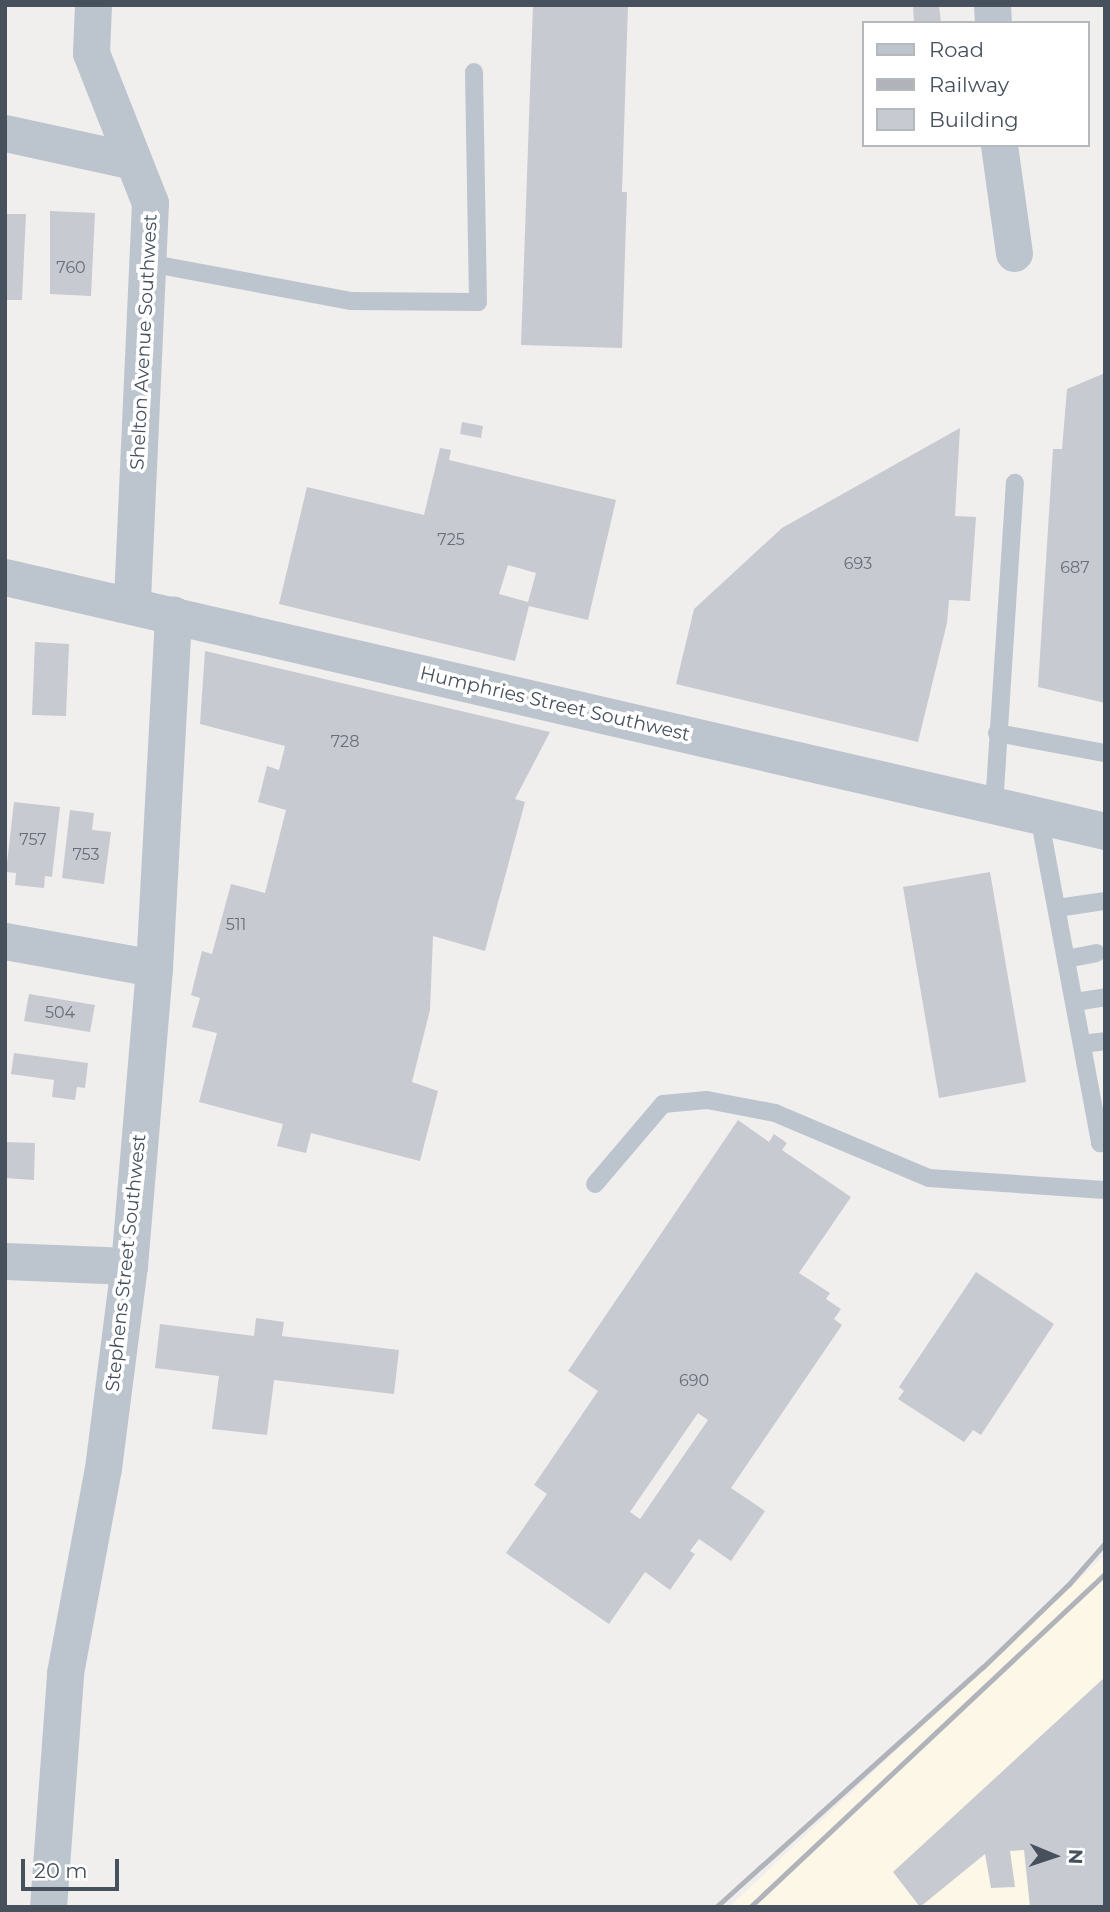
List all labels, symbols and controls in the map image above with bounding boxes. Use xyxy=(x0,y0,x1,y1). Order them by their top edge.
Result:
legend xyxy=(862,21,1089,147)
text: Road xyxy=(929,37,984,62)
text: Railway xyxy=(929,72,1009,97)
text: Building xyxy=(929,107,1019,132)
street label: Shelton Avenue Southwest xyxy=(126,213,162,471)
house number: 760 xyxy=(56,258,86,278)
house number: 725 xyxy=(437,530,465,550)
house number: 693 xyxy=(844,554,872,574)
house number: 687 xyxy=(1060,558,1090,578)
street label: Humphries Street Southwest xyxy=(418,662,692,746)
house number: 728 xyxy=(331,732,359,752)
house number: 757 xyxy=(19,830,47,850)
house number: 753 xyxy=(72,845,100,865)
house number: 511 xyxy=(226,915,246,935)
house number: 504 xyxy=(45,1003,75,1023)
street label: Stephens Street Southwest xyxy=(101,1133,151,1393)
house number: 690 xyxy=(679,1371,709,1391)
north arrow xyxy=(1019,1821,1089,1891)
scale bar xyxy=(24,1846,122,1890)
text: N xyxy=(1064,1849,1087,1865)
text: 20 m xyxy=(34,1858,88,1883)

